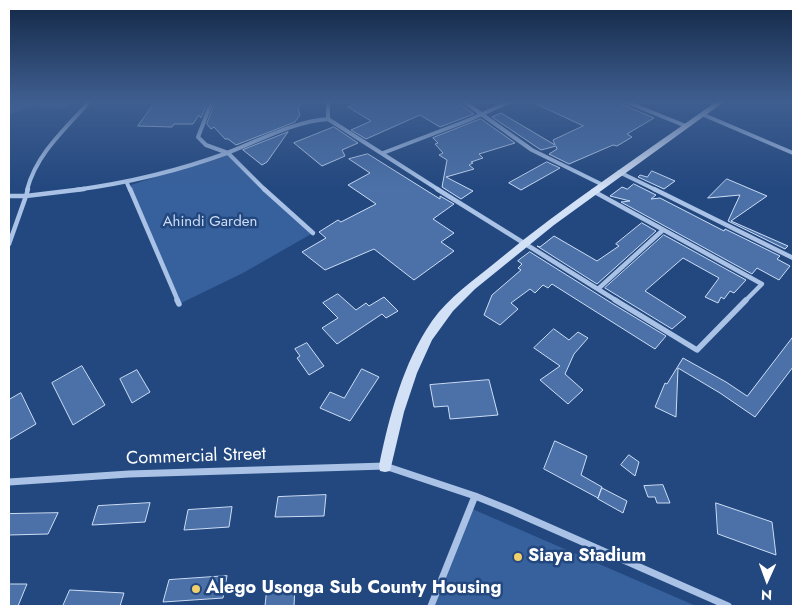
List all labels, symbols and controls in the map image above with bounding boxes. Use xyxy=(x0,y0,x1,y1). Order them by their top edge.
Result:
park label: Ahindi Garden xyxy=(163,213,257,231)
street label: Commercial Street xyxy=(126,444,266,470)
place label: Siaya Stadium xyxy=(528,546,646,568)
marker: Siaya Stadium xyxy=(512,551,524,563)
north arrow xyxy=(742,555,792,605)
place label: Alego Usonga Sub County Housing xyxy=(206,578,501,600)
marker: Alego Usonga Sub County Housing xyxy=(190,583,202,595)
text: N xyxy=(761,585,772,605)

